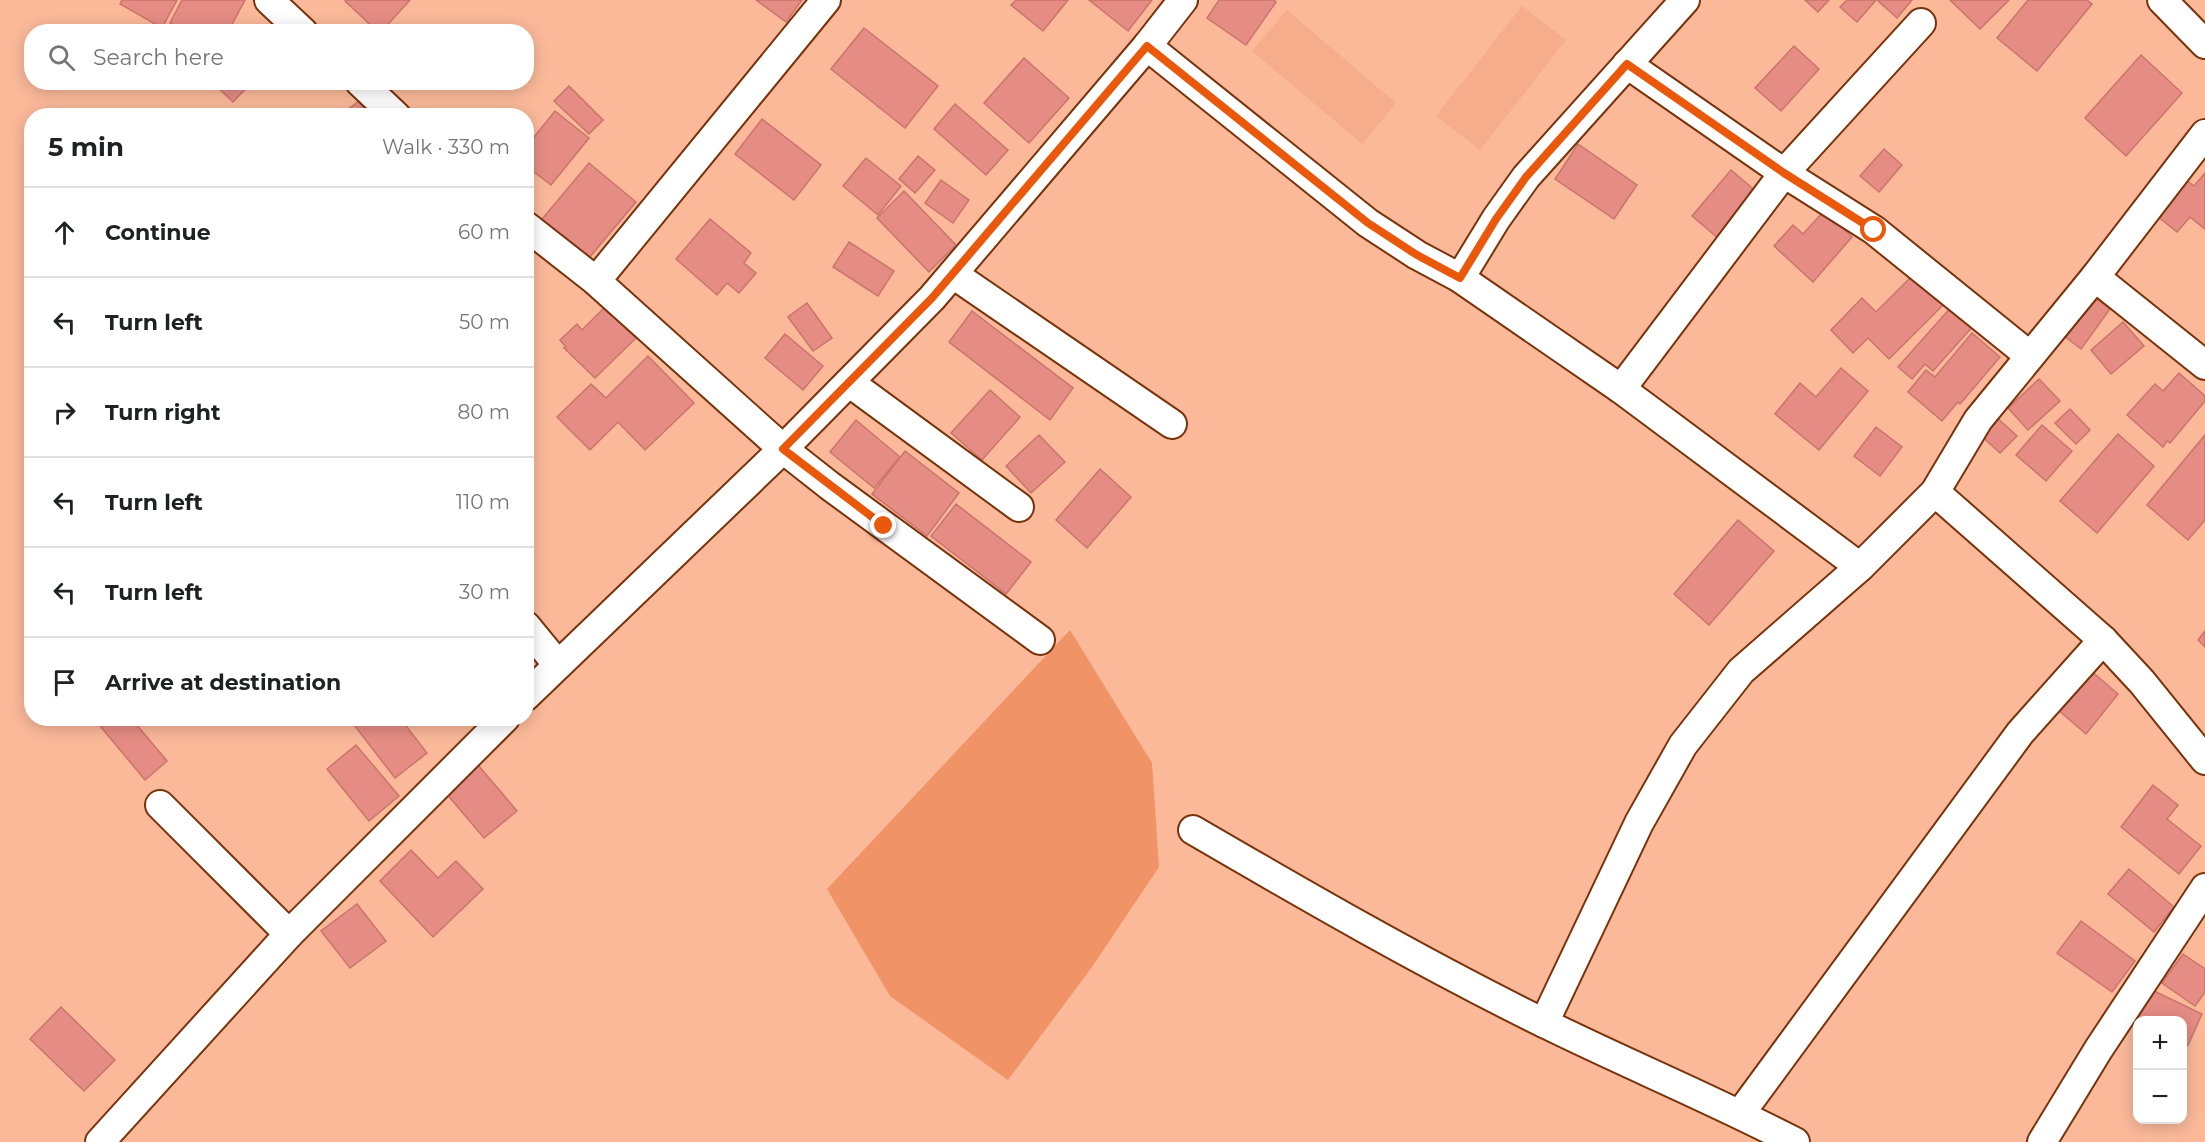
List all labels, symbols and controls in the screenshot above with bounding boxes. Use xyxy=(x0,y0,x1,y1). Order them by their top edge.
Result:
search box xyxy=(24,24,534,90)
icon: search xyxy=(45,41,78,74)
text: Search here xyxy=(93,44,224,71)
text: 5 min xyxy=(48,131,124,163)
text: Walk · 330 m xyxy=(382,135,510,159)
icon: ahead xyxy=(48,216,81,249)
route start xyxy=(1860,216,1886,242)
text: Continue xyxy=(105,219,211,246)
text: 60 m xyxy=(458,220,510,244)
icon: left xyxy=(48,306,81,339)
text: Turn left xyxy=(105,309,203,336)
text: 50 m xyxy=(459,310,510,334)
icon: right xyxy=(48,396,81,429)
text: Turn right xyxy=(105,399,220,426)
text: 80 m xyxy=(458,400,510,424)
icon: left xyxy=(48,486,81,519)
text: Turn left xyxy=(105,489,203,516)
text: 110 m xyxy=(456,490,510,514)
route end xyxy=(870,512,896,538)
icon: left xyxy=(48,576,81,609)
text: Turn left xyxy=(105,579,203,606)
text: 30 m xyxy=(459,580,510,604)
icon: arrive xyxy=(48,666,81,699)
text: Arrive at destination xyxy=(105,669,341,696)
map controls xyxy=(2133,1016,2187,1124)
button: + xyxy=(2133,1016,2187,1070)
button: − xyxy=(2133,1070,2187,1124)

